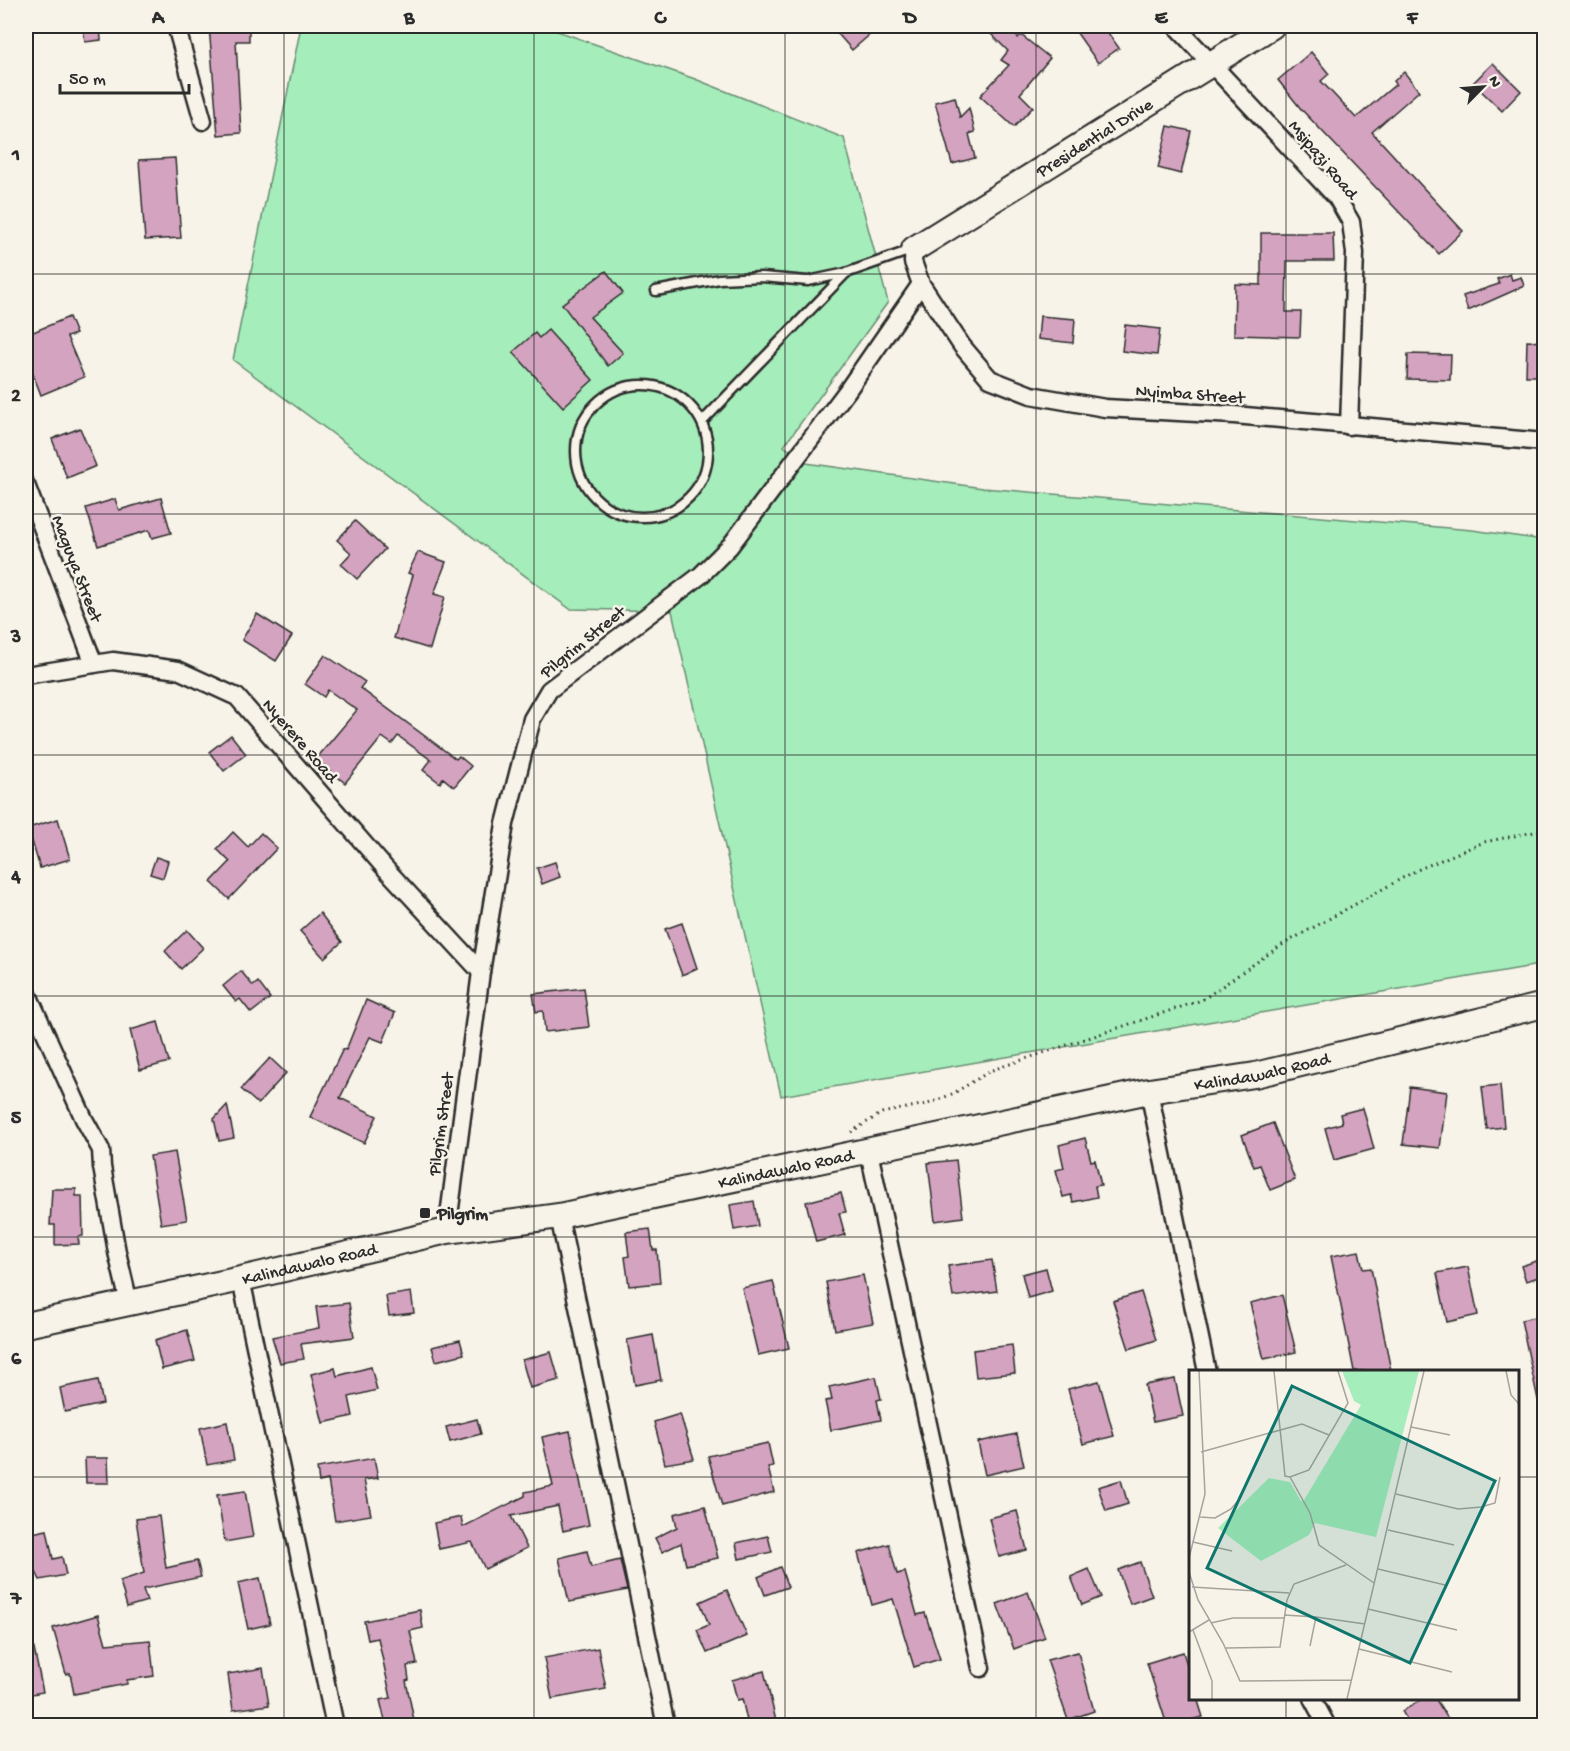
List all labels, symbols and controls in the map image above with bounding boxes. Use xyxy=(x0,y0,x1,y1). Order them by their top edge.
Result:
text: A xyxy=(151,8,166,31)
text: B xyxy=(403,8,415,31)
text: C xyxy=(654,8,668,31)
text: D xyxy=(901,8,917,31)
text: E xyxy=(1155,8,1169,31)
text: F xyxy=(1406,8,1419,31)
scale bar xyxy=(60,57,189,95)
north arrow xyxy=(1453,57,1513,117)
text: 50 m xyxy=(69,70,106,91)
text: N xyxy=(1483,73,1504,91)
street label: Presidential Drive xyxy=(1032,95,1158,184)
street label: Msipazi Road xyxy=(1283,117,1362,206)
text: 1 xyxy=(11,145,20,168)
street label: Nyimba Street xyxy=(1135,381,1247,410)
text: 2 xyxy=(11,386,21,409)
street label: Maguya Street xyxy=(46,513,106,627)
street label: Pilgrim Street xyxy=(536,601,632,684)
text: 3 xyxy=(10,627,21,650)
street label: Nyerere Road xyxy=(257,695,342,789)
text: 4 xyxy=(10,867,21,890)
street label: Kalindawalo Road xyxy=(1193,1049,1334,1097)
street label: Pilgrim Street xyxy=(425,1070,460,1178)
text: 5 xyxy=(11,1108,22,1131)
street label: Kalindawalo Road xyxy=(717,1146,857,1195)
place label: Pilgrim xyxy=(436,1205,488,1226)
marker: Pilgrim xyxy=(418,1206,432,1220)
street label: Kalindawalo Road xyxy=(240,1239,381,1291)
text: 6 xyxy=(11,1349,22,1372)
inset map xyxy=(1189,1370,1519,1700)
text: 7 xyxy=(10,1589,23,1612)

